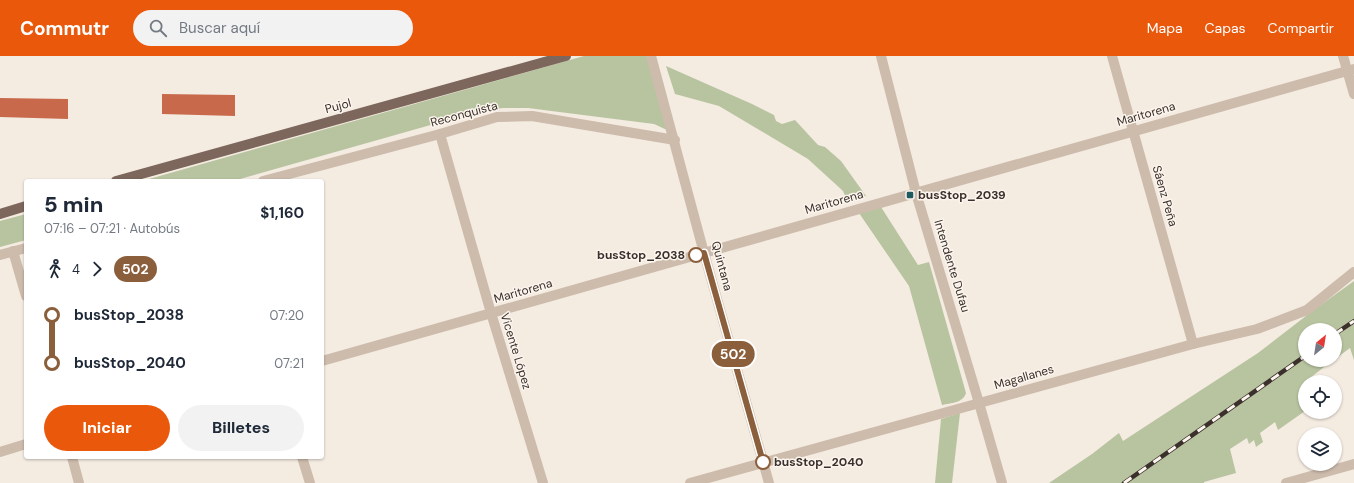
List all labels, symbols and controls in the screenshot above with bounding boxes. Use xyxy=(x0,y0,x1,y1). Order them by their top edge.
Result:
search box xyxy=(133,10,413,46)
text: Commutr xyxy=(20,16,109,41)
icon: search xyxy=(147,17,169,39)
text: Buscar aquí xyxy=(179,18,260,38)
text: Mapa xyxy=(1147,19,1183,37)
text: Capas xyxy=(1205,19,1246,37)
text: Compartir xyxy=(1268,19,1334,37)
street label: Pujol xyxy=(323,95,353,117)
street label: Reconquista xyxy=(429,97,499,131)
street label: Maritorena xyxy=(1115,98,1177,130)
street label: Sáenz Peña xyxy=(1149,164,1181,228)
street label: Maritorena xyxy=(803,186,865,218)
place label: busStop_2039 xyxy=(918,187,1006,203)
text: 5 min xyxy=(44,190,103,219)
marker: busStop_2039 xyxy=(905,190,915,200)
text: $1,160 xyxy=(260,203,304,223)
street label: Intendente Dufau xyxy=(930,218,974,314)
text: 07:16 – 07:21 · Autobús xyxy=(44,220,180,237)
street label: Quintana xyxy=(708,239,736,293)
place label: busStop_2038 xyxy=(597,247,685,263)
marker: busStop_2038 xyxy=(688,247,704,263)
icon: walk xyxy=(44,258,66,280)
icon: forward xyxy=(86,258,108,280)
text: 502 xyxy=(122,260,149,278)
text: 4 xyxy=(72,261,80,278)
street label: Maritorena xyxy=(492,275,554,307)
text: busStop_2038 xyxy=(74,305,184,325)
text: 07:20 xyxy=(269,307,304,324)
street label: Vicente López xyxy=(497,311,535,391)
north arrow xyxy=(1298,323,1342,367)
map controls xyxy=(1298,323,1342,471)
line badge: 502 xyxy=(710,341,756,367)
text: 502 xyxy=(720,345,746,363)
text: busStop_2040 xyxy=(74,353,186,373)
text: 07:21 xyxy=(274,355,304,372)
street label: Magallanes xyxy=(992,361,1056,393)
button: locate xyxy=(1298,375,1342,419)
button: Iniciar xyxy=(44,405,170,451)
button: Billetes xyxy=(178,405,304,451)
button: layers xyxy=(1298,427,1342,471)
marker: busStop_2040 xyxy=(755,454,771,470)
place label: busStop_2040 xyxy=(774,454,863,470)

